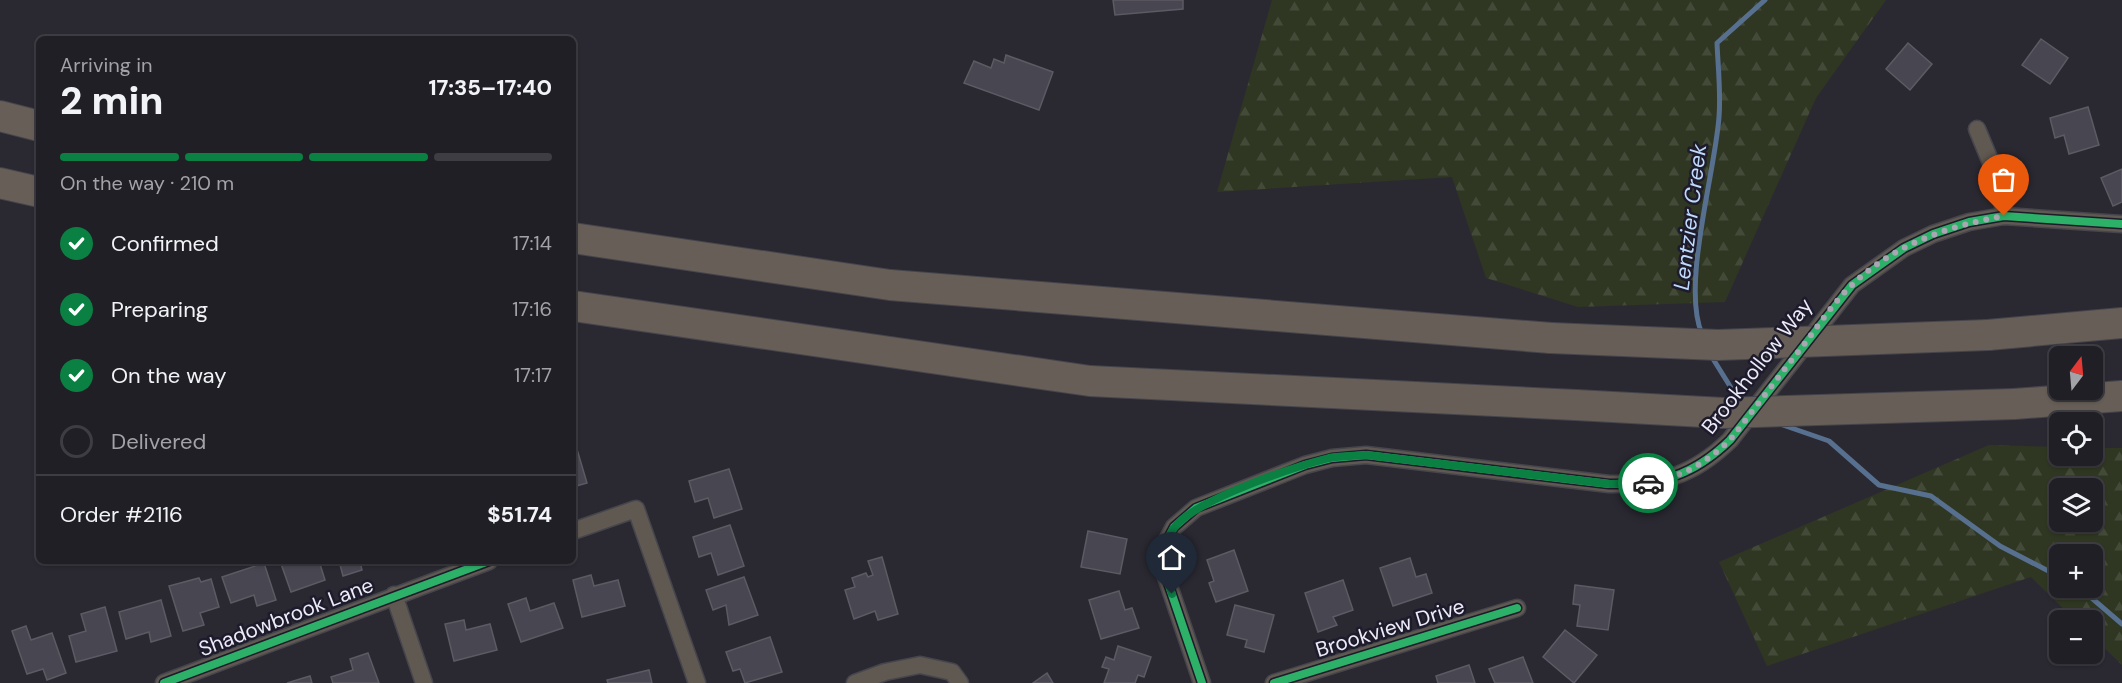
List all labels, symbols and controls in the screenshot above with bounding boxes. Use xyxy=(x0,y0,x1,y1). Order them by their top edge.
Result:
text: Arriving in xyxy=(60,52,152,78)
text: 17:35–17:40 xyxy=(428,73,552,102)
text: 2 min xyxy=(60,75,164,126)
water label: Lentzier Creek xyxy=(1667,141,1713,292)
pin xyxy=(1978,154,2029,216)
icon: bag xyxy=(1987,163,2020,196)
text: On the way · 210 m xyxy=(60,170,234,196)
icon: check xyxy=(60,227,93,260)
text: Confirmed xyxy=(111,229,219,258)
text: 17:14 xyxy=(513,230,552,256)
street label: Brookhollow Way xyxy=(1695,292,1819,440)
icon: check xyxy=(60,293,93,326)
text: Preparing xyxy=(111,295,208,324)
text: 17:16 xyxy=(512,296,552,322)
north arrow xyxy=(2049,346,2103,400)
map controls xyxy=(2049,346,2103,664)
icon: check xyxy=(60,359,93,392)
text: On the way xyxy=(111,361,226,390)
text: 17:17 xyxy=(514,362,552,388)
button: locate xyxy=(2049,412,2103,466)
text: Delivered xyxy=(111,427,206,456)
courier xyxy=(1618,453,1678,513)
icon: car xyxy=(1632,467,1665,500)
button: layers xyxy=(2049,478,2103,532)
text: Order #2116 xyxy=(60,500,183,529)
text: $51.74 xyxy=(487,500,552,529)
pin xyxy=(1146,532,1197,594)
icon: home xyxy=(1155,541,1188,574)
button: + xyxy=(2049,544,2103,598)
street label: Shadowbrook Lane xyxy=(195,571,377,663)
street label: Brookview Drive xyxy=(1312,592,1468,664)
button: − xyxy=(2049,610,2103,664)

